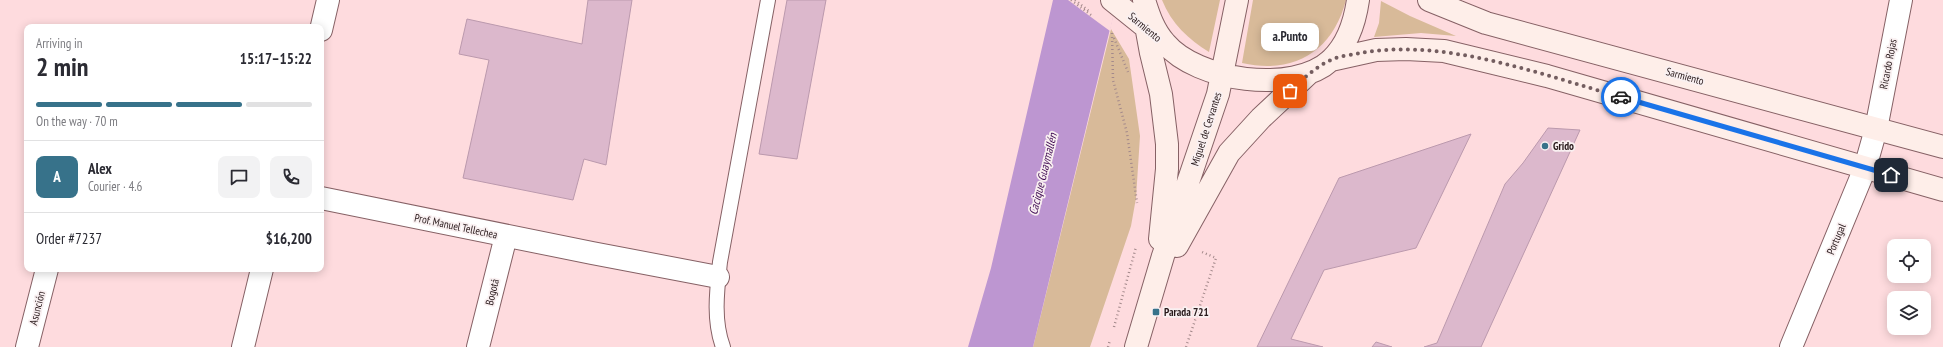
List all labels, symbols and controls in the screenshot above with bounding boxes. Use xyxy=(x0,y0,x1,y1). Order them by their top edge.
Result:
street label: Sarmiento xyxy=(1126,9,1165,45)
callout: a.Punto xyxy=(1261,23,1319,51)
text: a.Punto xyxy=(1272,28,1308,45)
text: Arriving in xyxy=(36,35,83,52)
street label: Ricardo Rojas xyxy=(1876,37,1900,90)
text: 15:17–15:22 xyxy=(240,49,312,68)
text: 2 min xyxy=(36,50,89,83)
street label: Sarmiento xyxy=(1664,64,1706,88)
pin xyxy=(1273,74,1307,108)
courier xyxy=(1601,77,1641,117)
icon: bag xyxy=(1279,80,1301,102)
icon: car xyxy=(1610,86,1632,108)
street label: Miguel de Cervantes xyxy=(1187,90,1225,168)
text: On the way · 70 m xyxy=(36,113,118,130)
water label: Cacique Guaymallén xyxy=(1025,131,1060,216)
place label: Grido xyxy=(1553,139,1574,153)
marker: Grido xyxy=(1540,141,1550,151)
button: chat xyxy=(218,156,260,198)
button: phone xyxy=(270,156,312,198)
pin xyxy=(1874,158,1908,192)
text: Alex xyxy=(88,159,112,178)
icon: home xyxy=(1880,164,1902,186)
text: A xyxy=(53,167,61,186)
text: Courier · 4.6 xyxy=(88,178,142,195)
street label: Prof. Manuel Tellechea xyxy=(413,210,499,242)
street label: Portugal xyxy=(1823,221,1849,257)
text: Order #7237 xyxy=(36,229,102,248)
text: $16,200 xyxy=(266,229,312,248)
map controls xyxy=(1887,239,1931,335)
button: locate xyxy=(1887,239,1931,283)
street label: Bogotá xyxy=(482,277,502,307)
street label: Asunción xyxy=(26,289,48,326)
button: layers xyxy=(1887,291,1931,335)
place label: Parada 721 xyxy=(1164,305,1209,319)
marker: Parada 721 xyxy=(1151,307,1161,317)

